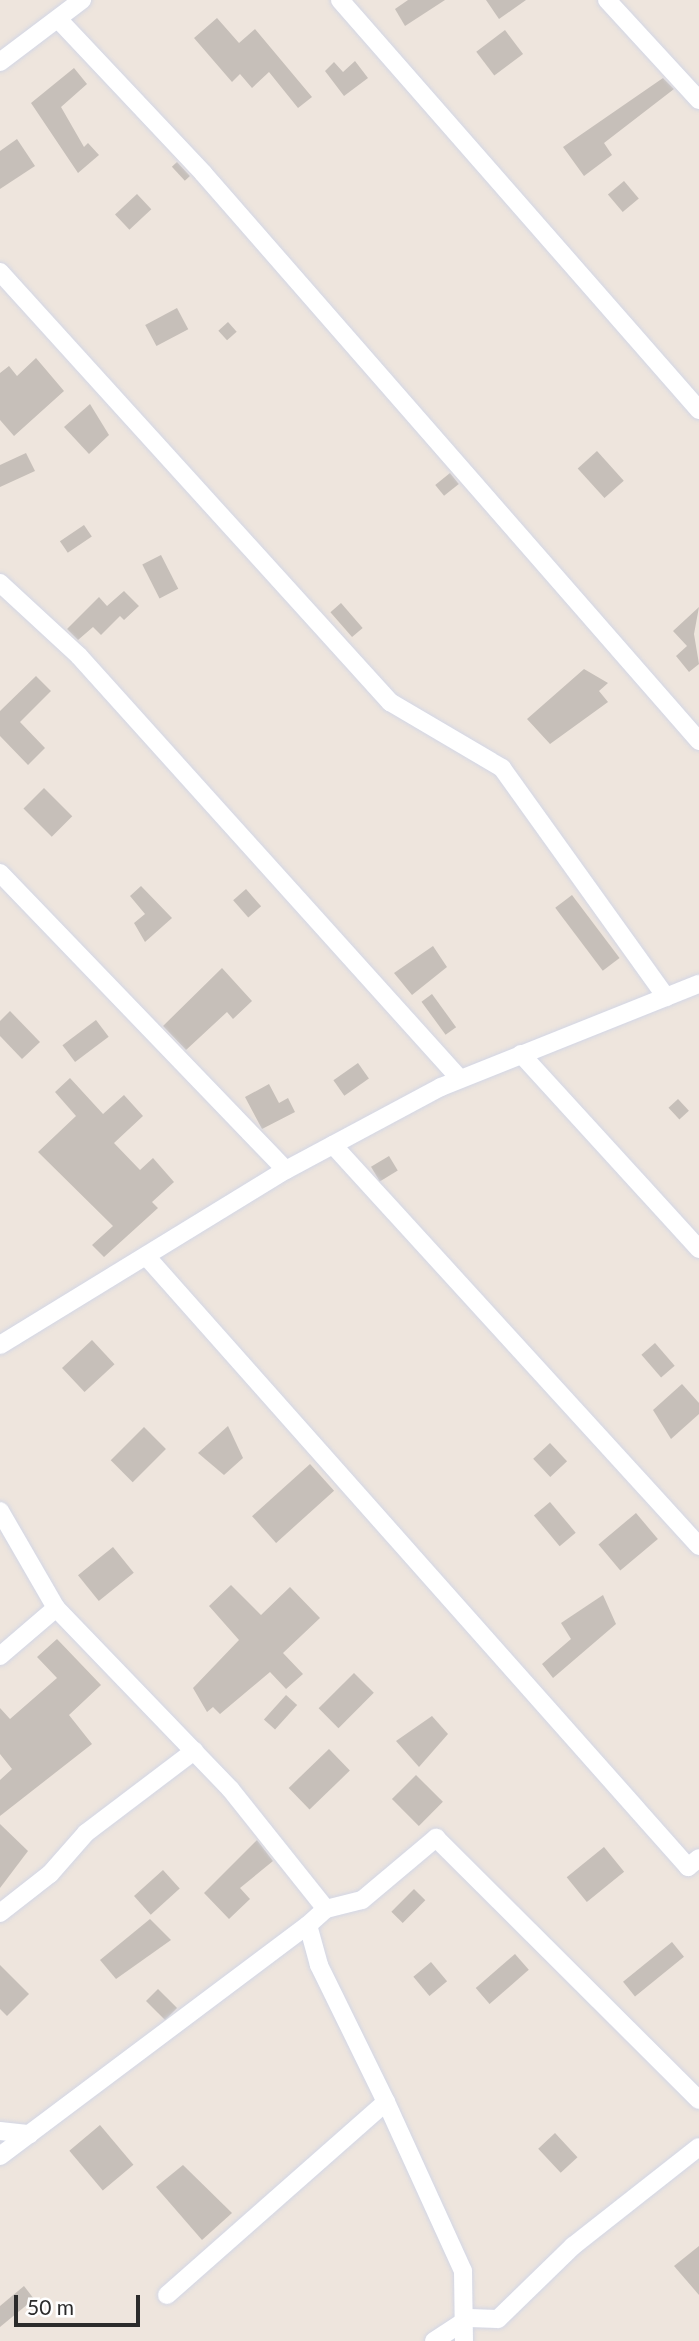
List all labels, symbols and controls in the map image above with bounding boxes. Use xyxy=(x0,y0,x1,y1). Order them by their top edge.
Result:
scale bar xyxy=(18,2282,144,2326)
text: 50 m xyxy=(27,2294,74,2319)

